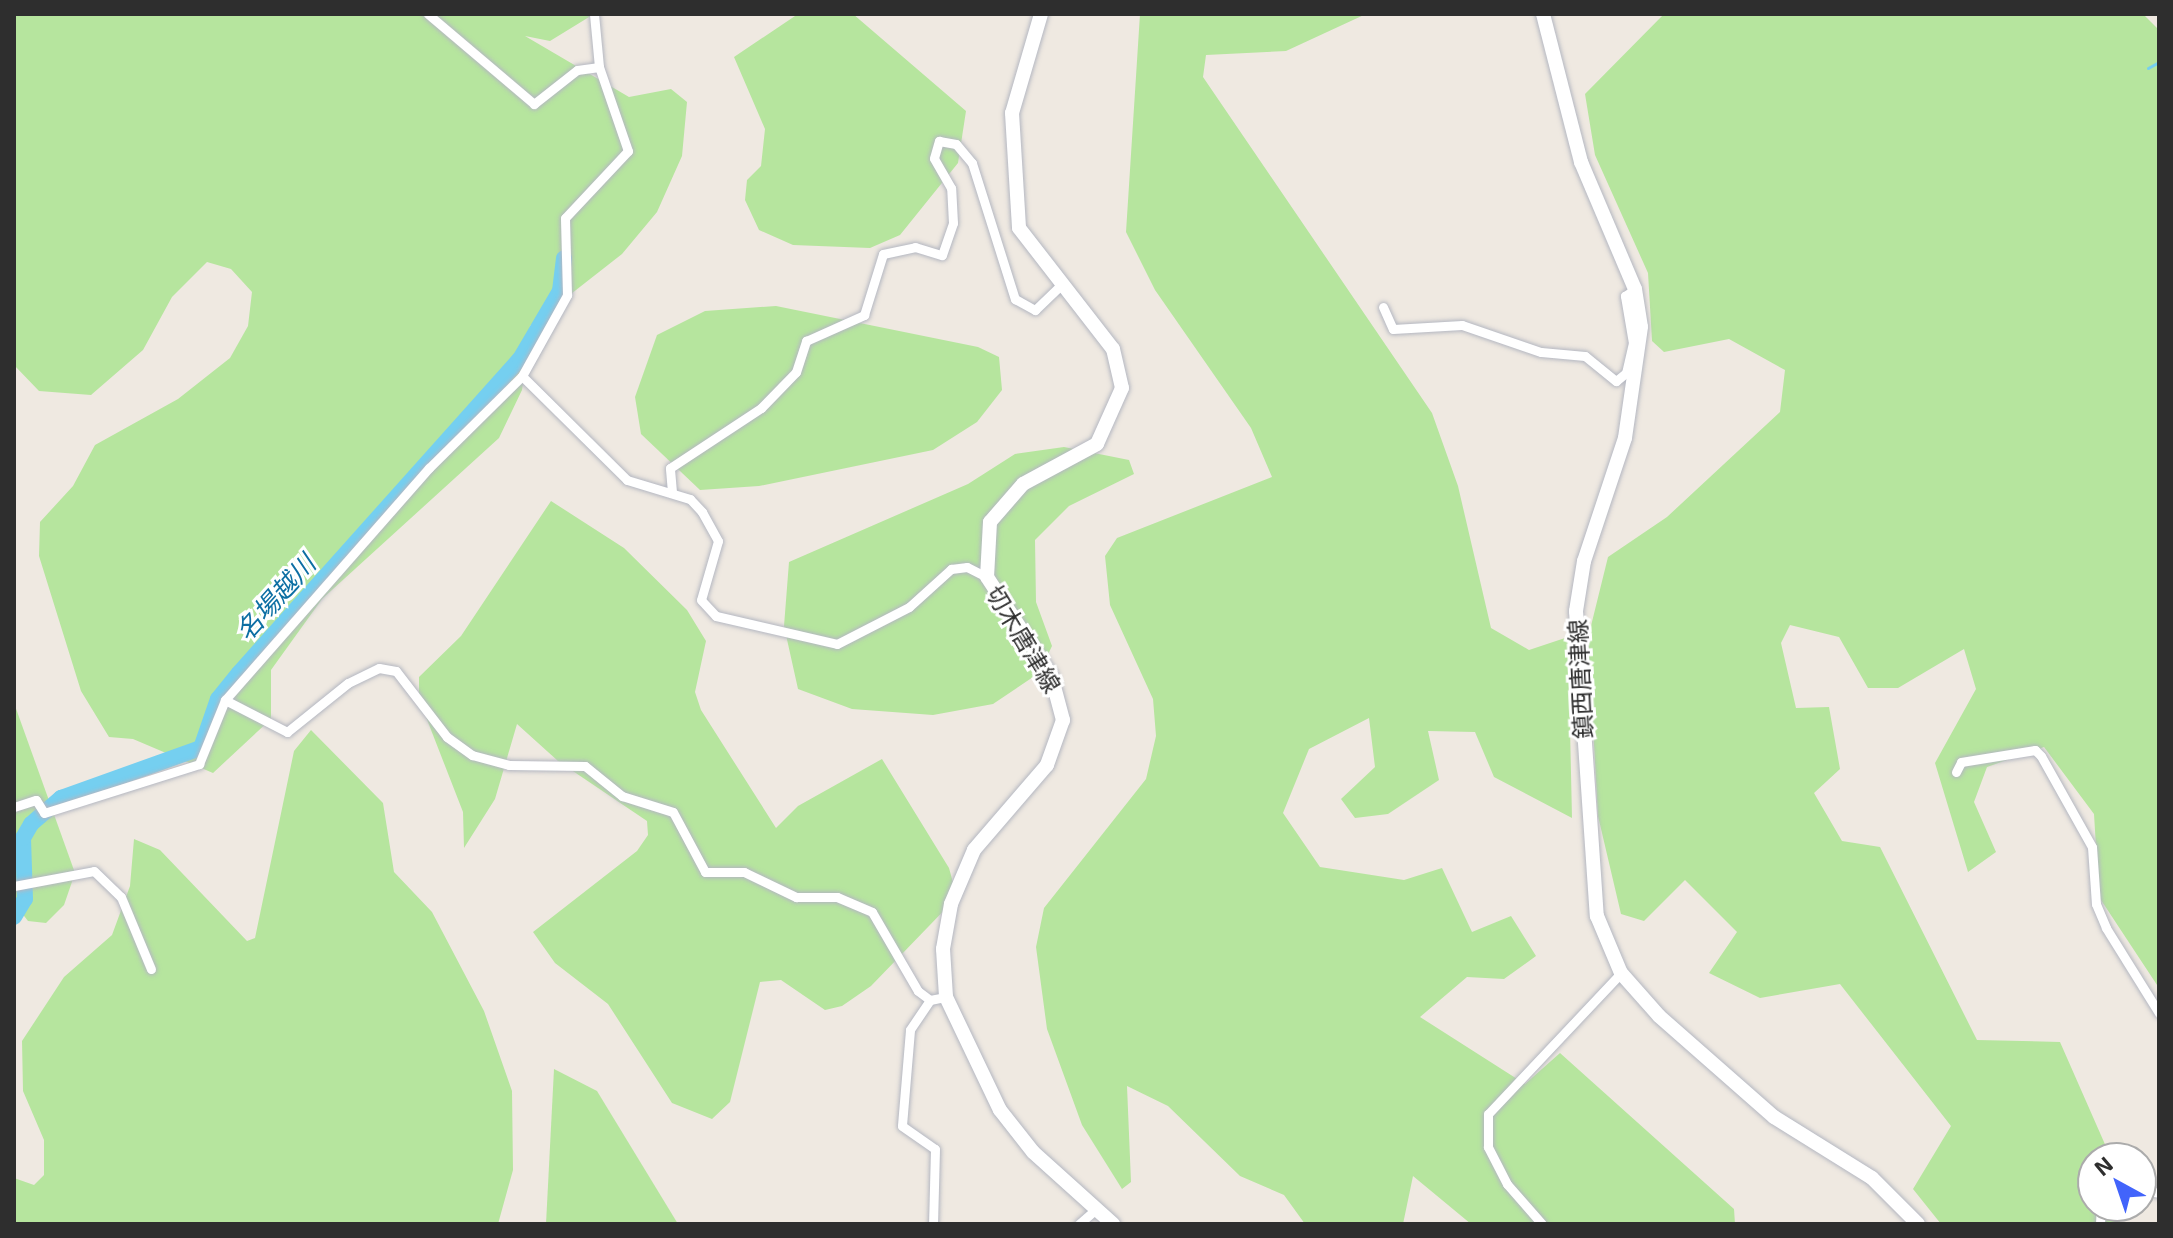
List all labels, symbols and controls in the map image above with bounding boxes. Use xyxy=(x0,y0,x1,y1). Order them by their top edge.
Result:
water label: 名場越川 xyxy=(229,548,321,646)
street label: 切木唐津線 xyxy=(981,580,1067,698)
street label: 鎮西唐津線 xyxy=(1562,618,1598,740)
north arrow xyxy=(2077,1142,2157,1222)
text: N xyxy=(2088,1150,2117,1180)

